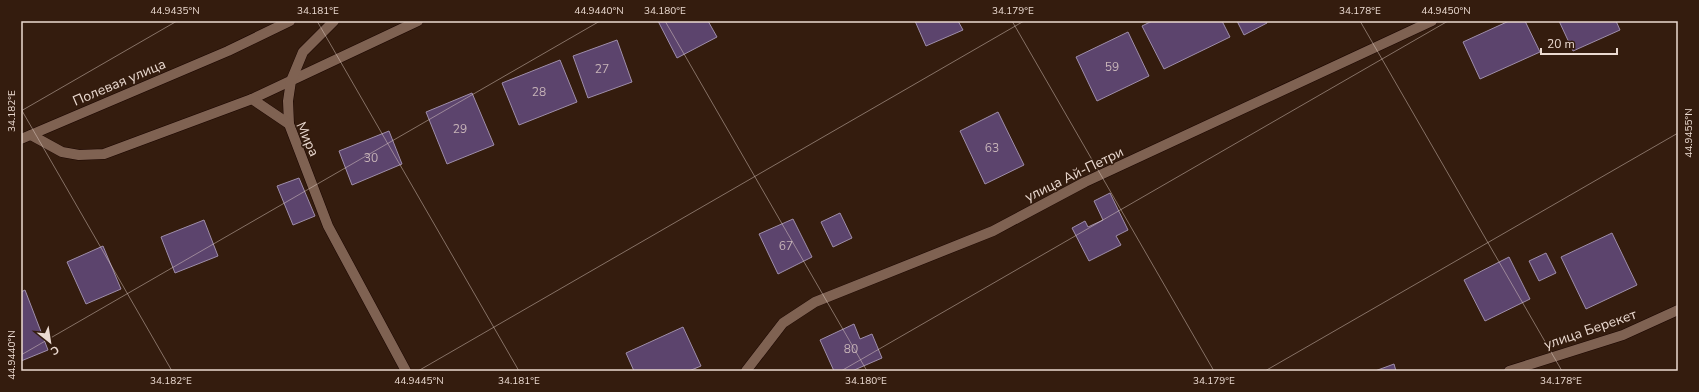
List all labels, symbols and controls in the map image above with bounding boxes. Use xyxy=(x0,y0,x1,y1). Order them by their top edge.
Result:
text: 44.9435°N xyxy=(150,4,200,18)
text: 34.181°E xyxy=(297,4,339,18)
text: 44.9440°N xyxy=(574,4,624,18)
text: 34.180°E xyxy=(644,4,686,18)
text: 34.179°E xyxy=(992,4,1034,18)
text: 34.178°E xyxy=(1339,4,1381,18)
text: 44.9450°N xyxy=(1421,4,1471,18)
scale bar xyxy=(1541,30,1617,56)
text: 20 m xyxy=(1547,36,1575,52)
street label: Полевая улица xyxy=(70,54,169,111)
house number: 59 xyxy=(1105,59,1119,75)
house number: 27 xyxy=(595,61,609,77)
house number: 28 xyxy=(532,84,546,100)
text: 34.182°E xyxy=(5,90,19,132)
text: 44.9455°N xyxy=(1682,108,1696,158)
street label: Мира xyxy=(292,119,324,160)
house number: 29 xyxy=(453,121,467,137)
house number: 63 xyxy=(985,140,999,156)
street label: улица Ай-Петри xyxy=(1022,142,1127,207)
house number: 30 xyxy=(364,150,378,166)
house number: 67 xyxy=(779,238,793,254)
street label: улица Берекет xyxy=(1541,305,1640,354)
north arrow xyxy=(30,322,70,362)
text: 44.9440°N xyxy=(5,330,19,380)
house number: 80 xyxy=(844,341,858,357)
text: С xyxy=(47,342,62,359)
text: 34.182°E xyxy=(150,374,192,388)
text: 44.9445°N xyxy=(394,374,444,388)
text: 34.181°E xyxy=(498,374,540,388)
text: 34.180°E xyxy=(845,374,887,388)
text: 34.179°E xyxy=(1193,374,1235,388)
text: 34.178°E xyxy=(1540,374,1582,388)

